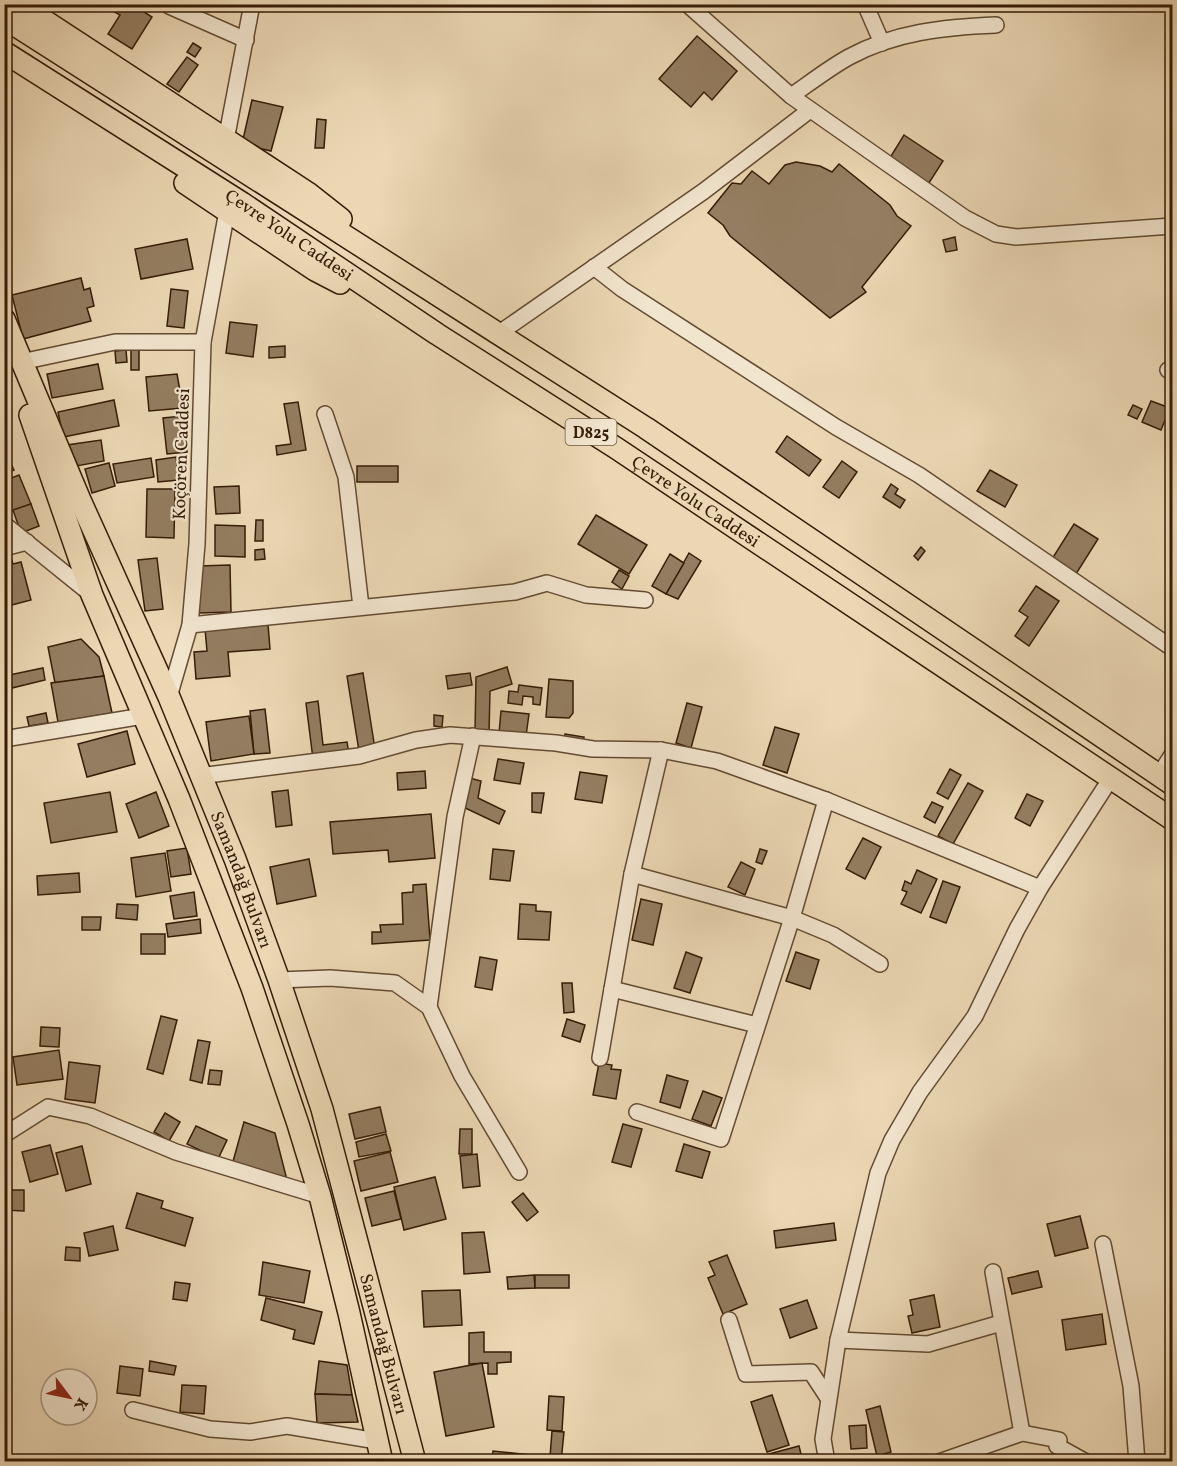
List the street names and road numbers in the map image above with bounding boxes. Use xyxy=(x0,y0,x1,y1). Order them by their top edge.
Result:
street label: Çevre Yolu Caddesi xyxy=(219,184,358,288)
street label: Koçören Caddesi xyxy=(168,388,197,520)
road number: D825 xyxy=(566,419,616,445)
street label: Çevre Yolu Caddesi xyxy=(626,451,764,555)
street label: Samandağ Bulvarı xyxy=(203,808,277,952)
street label: Samandağ Bulvarı xyxy=(352,1271,413,1417)

